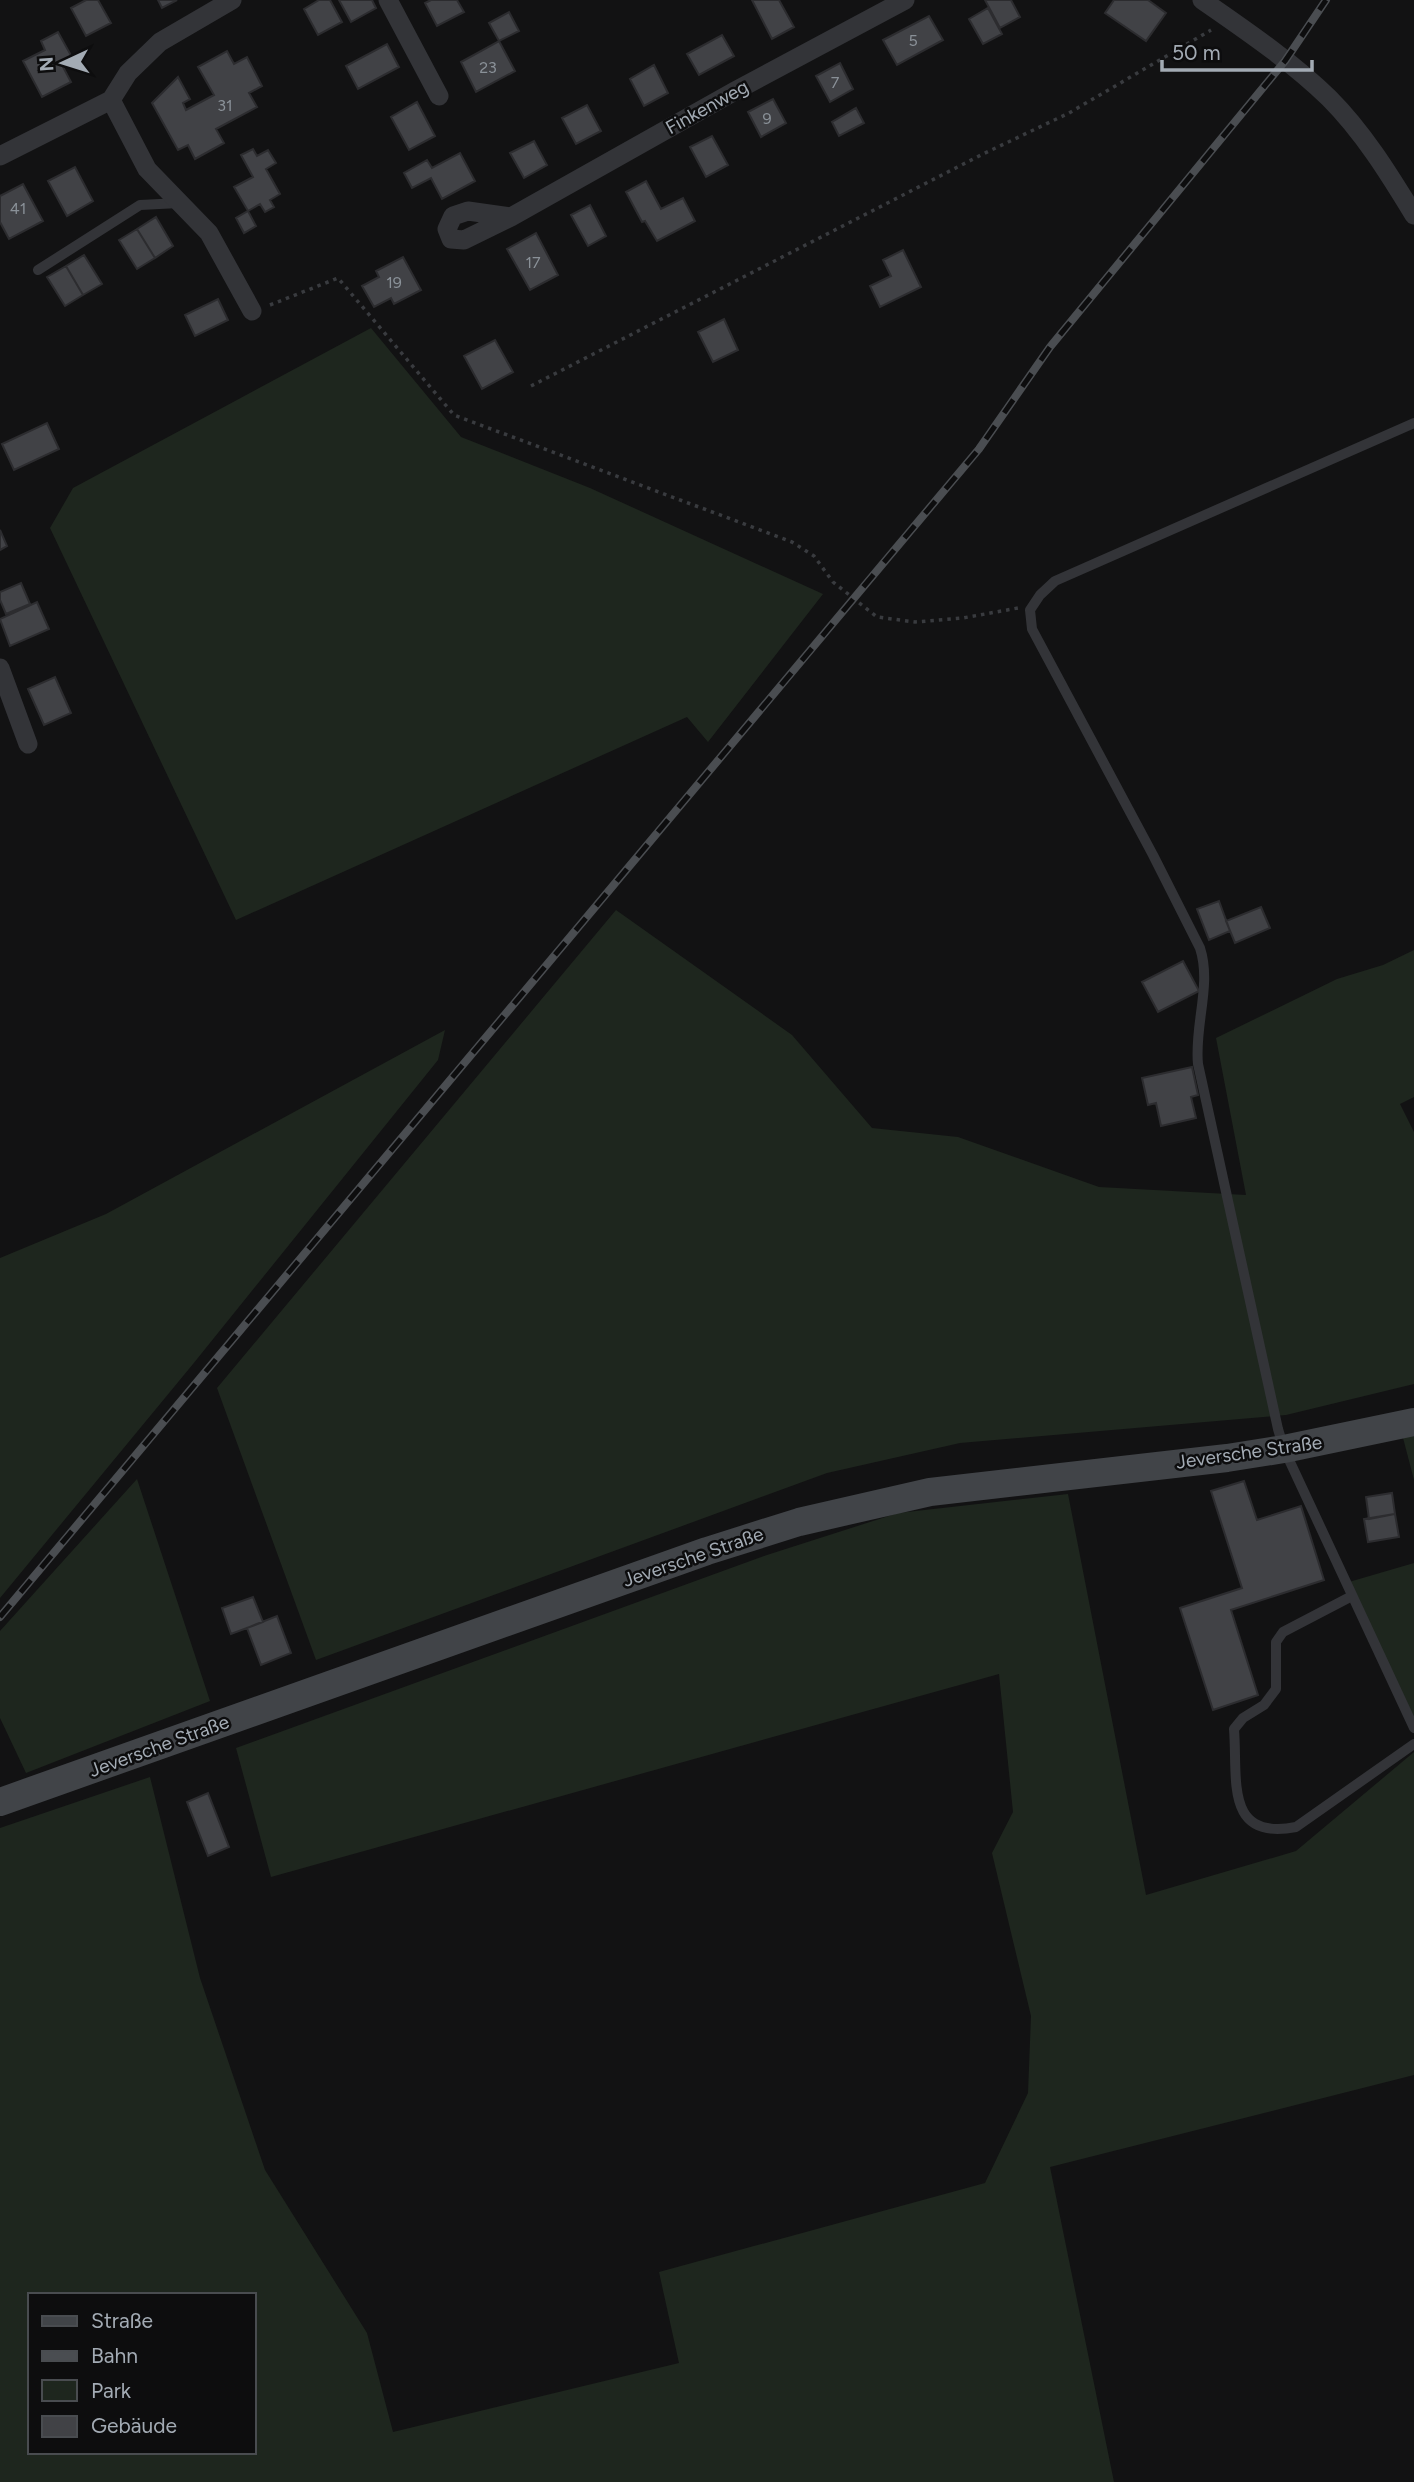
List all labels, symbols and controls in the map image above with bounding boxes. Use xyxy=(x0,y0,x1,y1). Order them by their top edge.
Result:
north arrow xyxy=(28,28,98,98)
scale bar xyxy=(1162,28,1312,72)
house number: 5 xyxy=(908,31,918,50)
text: 50 m xyxy=(1172,40,1221,65)
text: N xyxy=(35,56,59,72)
house number: 23 xyxy=(479,58,497,77)
house number: 7 xyxy=(831,73,840,92)
street label: Finkenweg xyxy=(661,75,753,139)
house number: 31 xyxy=(217,96,233,115)
house number: 9 xyxy=(762,109,772,128)
house number: 41 xyxy=(10,199,26,218)
house number: 17 xyxy=(525,253,541,272)
house number: 19 xyxy=(386,273,402,292)
street label: Jeversche Straße xyxy=(1175,1430,1323,1474)
street label: Jeversche Straße xyxy=(620,1522,766,1592)
street label: Jeversche Straße xyxy=(86,1710,232,1782)
legend xyxy=(28,2293,256,2454)
text: Straße xyxy=(91,2308,153,2333)
text: Bahn xyxy=(91,2343,138,2368)
text: Park xyxy=(91,2378,132,2403)
text: Gebäude xyxy=(91,2413,177,2438)

